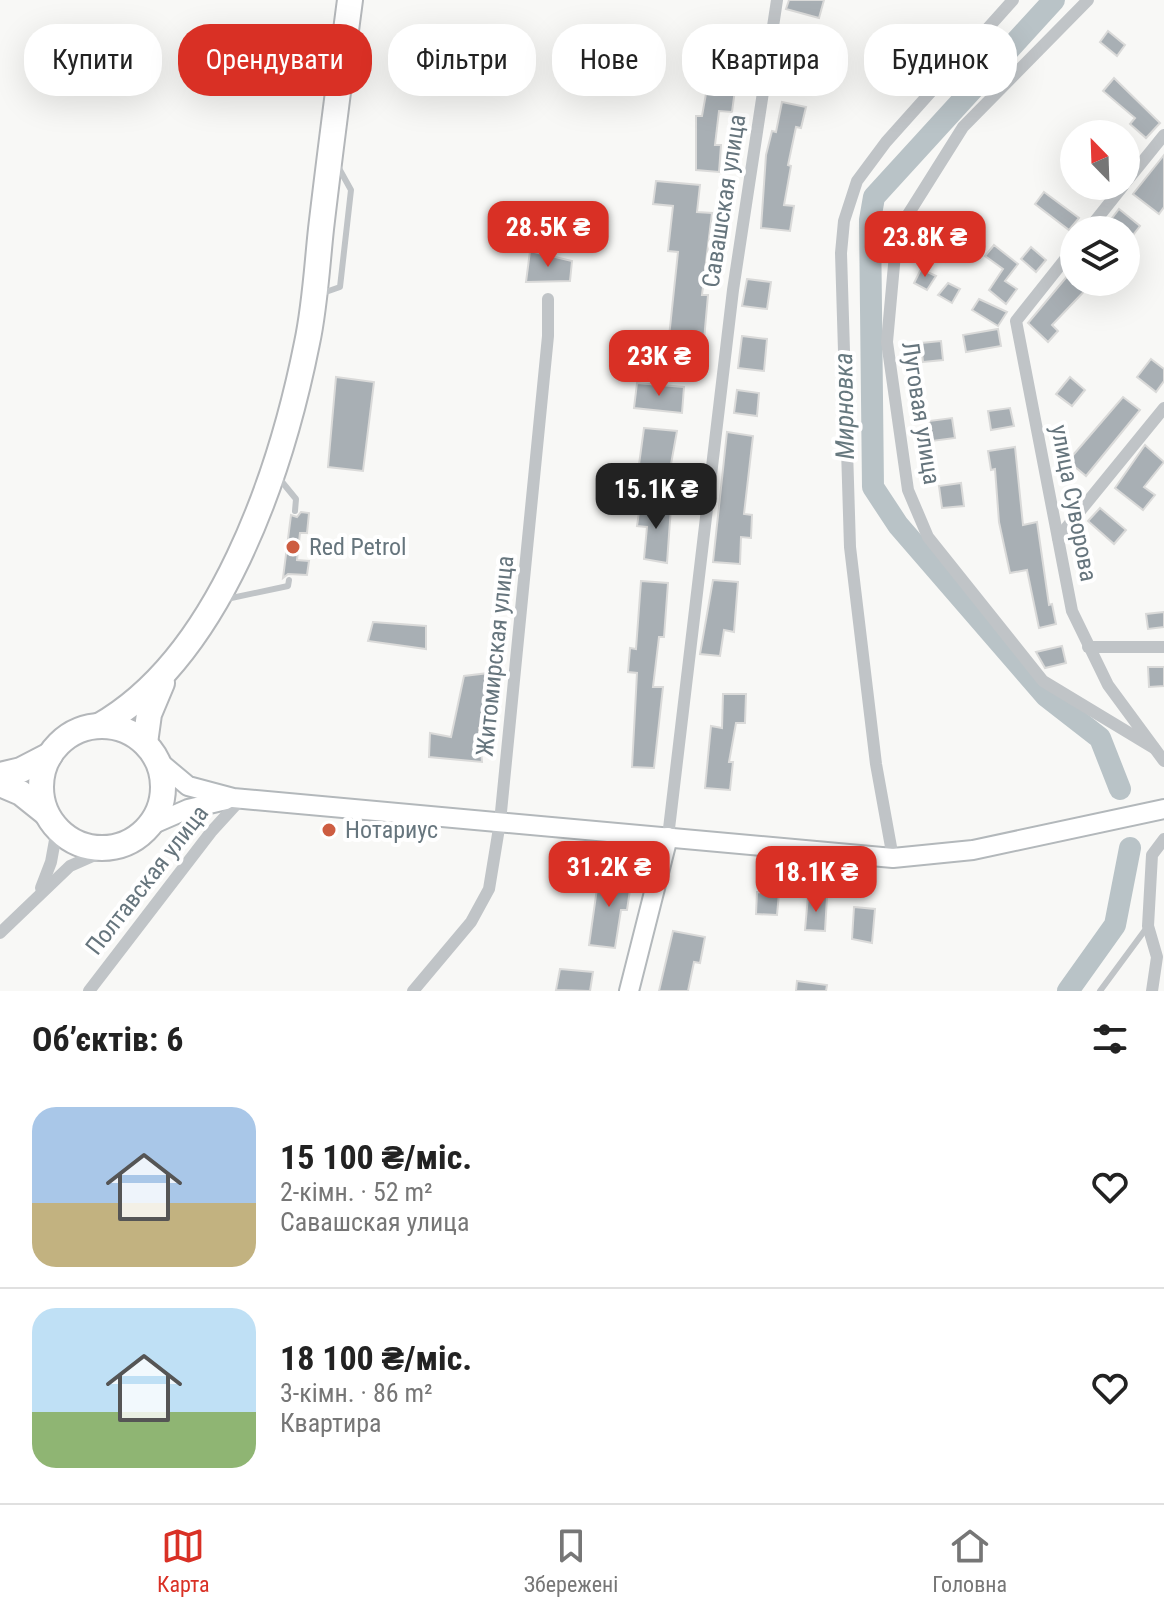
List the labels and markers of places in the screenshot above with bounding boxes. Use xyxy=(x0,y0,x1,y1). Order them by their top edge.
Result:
pin: 28.5K ₴ xyxy=(474,201,622,269)
pin: 23.8K ₴ xyxy=(851,211,999,279)
pin: 23K ₴ xyxy=(603,330,715,398)
pin: 15.1K ₴ xyxy=(582,463,730,531)
place label: Red Petrol xyxy=(309,533,407,561)
marker: Red Petrol xyxy=(284,538,302,556)
place label: Нотариус xyxy=(345,816,438,844)
marker: Нотариус xyxy=(320,821,338,839)
pin: 31.2K ₴ xyxy=(535,841,683,909)
pin: 18.1K ₴ xyxy=(742,846,890,914)

